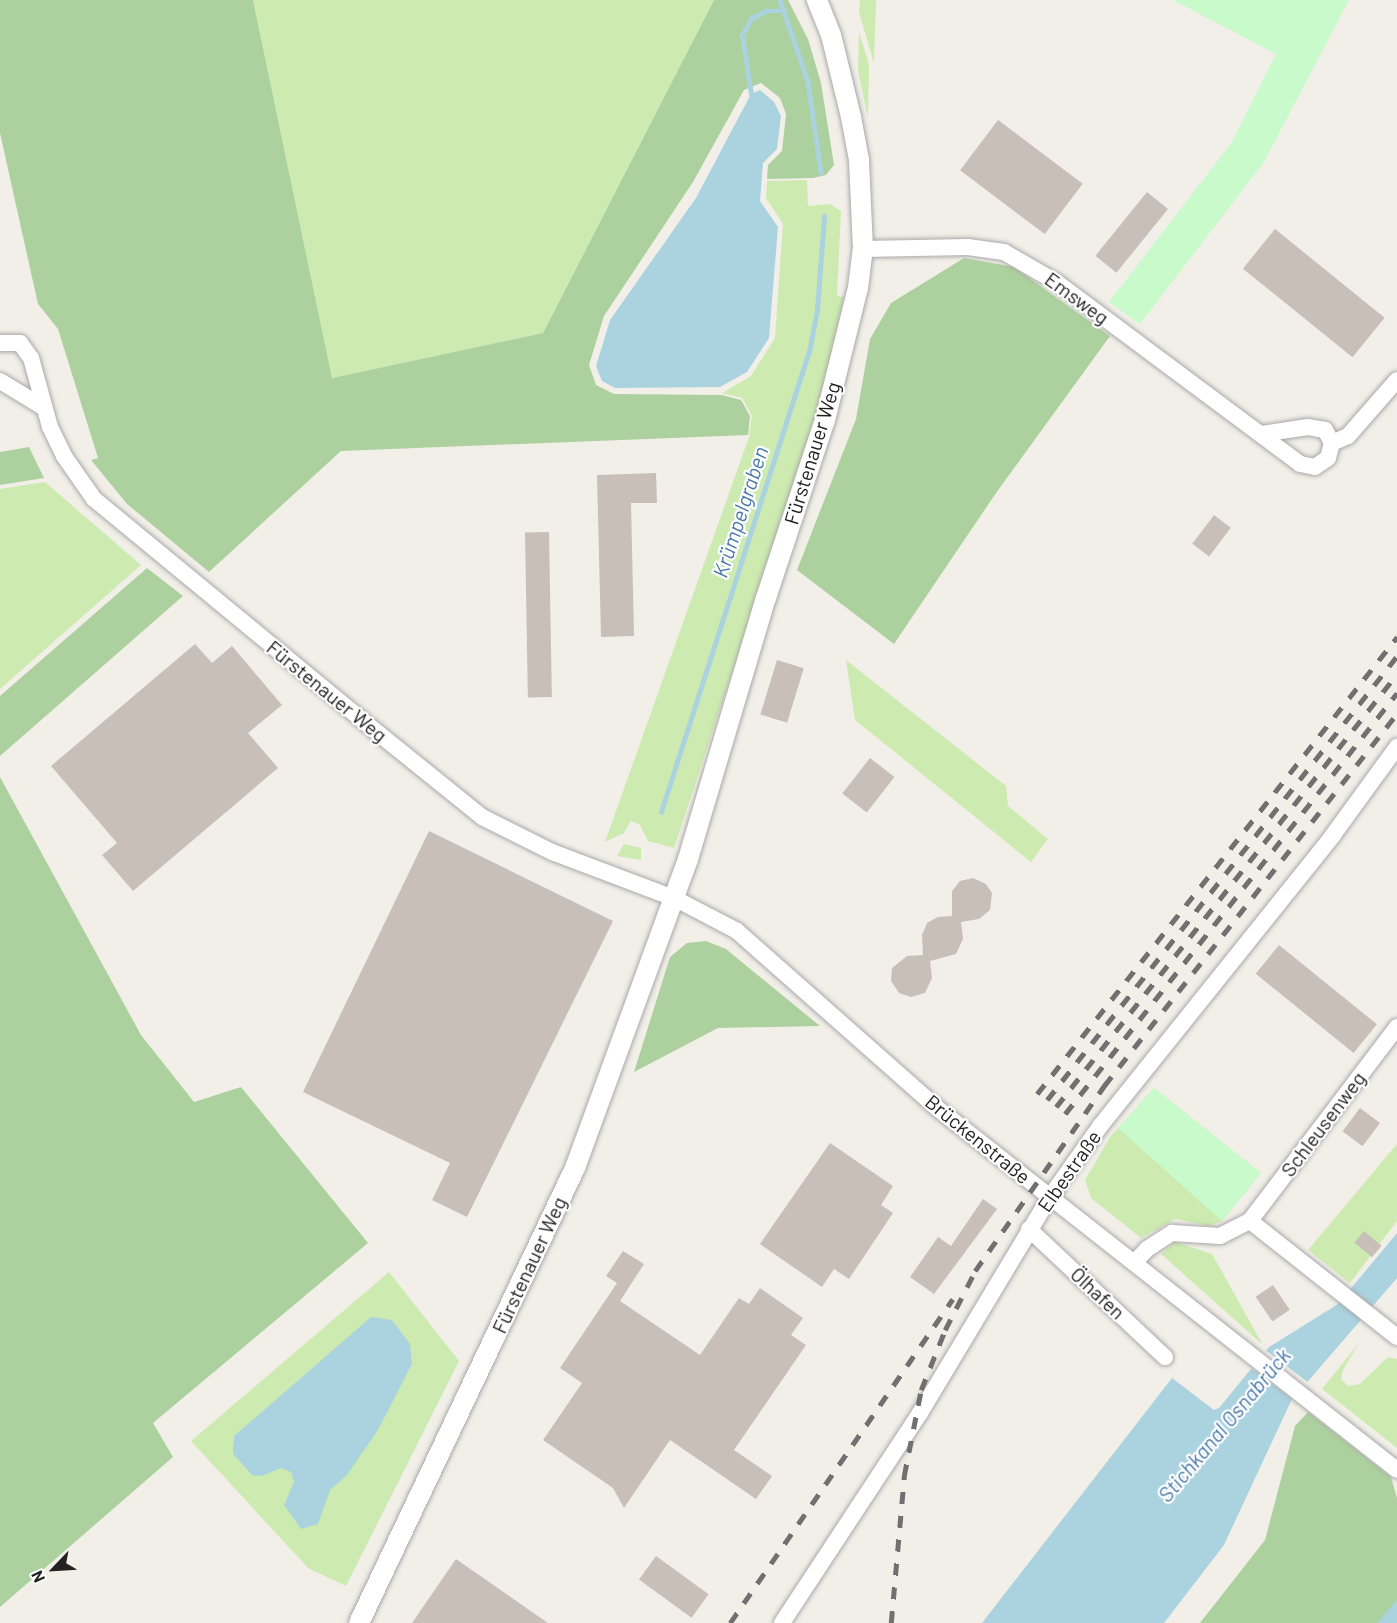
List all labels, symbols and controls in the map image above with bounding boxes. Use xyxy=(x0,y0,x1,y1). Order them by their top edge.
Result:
street label: Emsweg xyxy=(1040,267,1114,329)
street label: Fürstenauer Weg xyxy=(779,379,845,527)
water label: Krümpelgraben xyxy=(707,443,773,581)
street label: Fürstenauer Weg xyxy=(262,635,392,747)
street label: Schleusenweg xyxy=(1276,1067,1370,1181)
street label: Brückenstraße xyxy=(921,1089,1035,1189)
street label: Elbestraße xyxy=(1032,1126,1106,1216)
street label: Fürstenauer Weg xyxy=(487,1193,571,1337)
street label: Ölhafen xyxy=(1066,1262,1130,1324)
water label: Stichkanal Osnabrück xyxy=(1152,1343,1296,1507)
north arrow xyxy=(24,1539,84,1599)
text: N xyxy=(26,1568,48,1586)

